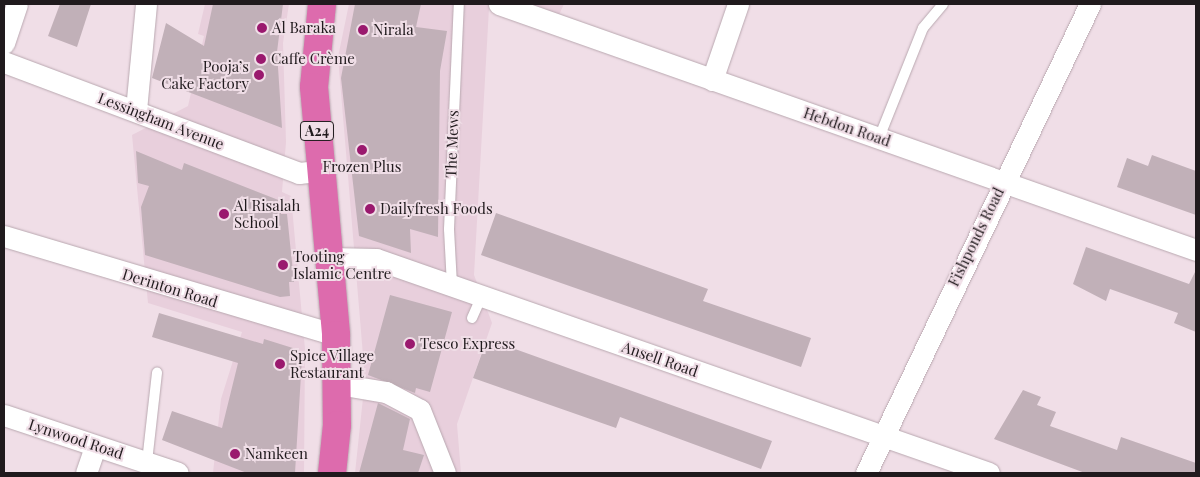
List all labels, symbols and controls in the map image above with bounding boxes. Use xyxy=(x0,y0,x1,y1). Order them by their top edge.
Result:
place label: Al Baraka xyxy=(272,19,336,37)
place label: Nirala xyxy=(373,21,414,39)
marker: Al Baraka xyxy=(256,22,268,34)
marker: Nirala xyxy=(357,24,369,36)
place label: Caffe Crème xyxy=(271,50,355,68)
marker: Caffe Crème xyxy=(255,53,267,65)
place label: Pooja’s Cake Factory xyxy=(161,57,249,92)
marker: Pooja’s Cake Factory xyxy=(253,69,265,81)
street label: Lessingham Avenue xyxy=(95,89,227,153)
street label: Hebdon Road xyxy=(801,104,893,150)
street label: The Mews xyxy=(442,110,462,178)
road number: A24 xyxy=(300,120,334,142)
marker: Frozen Plus xyxy=(356,144,368,156)
place label: Frozen Plus xyxy=(323,158,401,176)
street label: Fishponds Road xyxy=(944,185,1008,289)
place label: Al Risalah School xyxy=(234,196,300,231)
place label: Dailyfresh Foods xyxy=(380,200,493,218)
marker: Dailyfresh Foods xyxy=(364,203,376,215)
marker: Al Risalah School xyxy=(218,208,230,220)
place label: Tooting Islamic Centre xyxy=(293,247,391,282)
marker: Tooting Islamic Centre xyxy=(277,259,289,271)
street label: Derinton Road xyxy=(120,265,220,311)
place label: Tesco Express xyxy=(420,335,515,353)
marker: Tesco Express xyxy=(404,338,416,350)
street label: Ansell Road xyxy=(620,338,700,380)
place label: Spice Village Restaurant xyxy=(290,346,375,381)
marker: Spice Village Restaurant xyxy=(274,358,286,370)
street label: Lynwood Road xyxy=(26,415,126,463)
place label: Namkeen xyxy=(245,445,308,463)
marker: Namkeen xyxy=(229,448,241,460)

